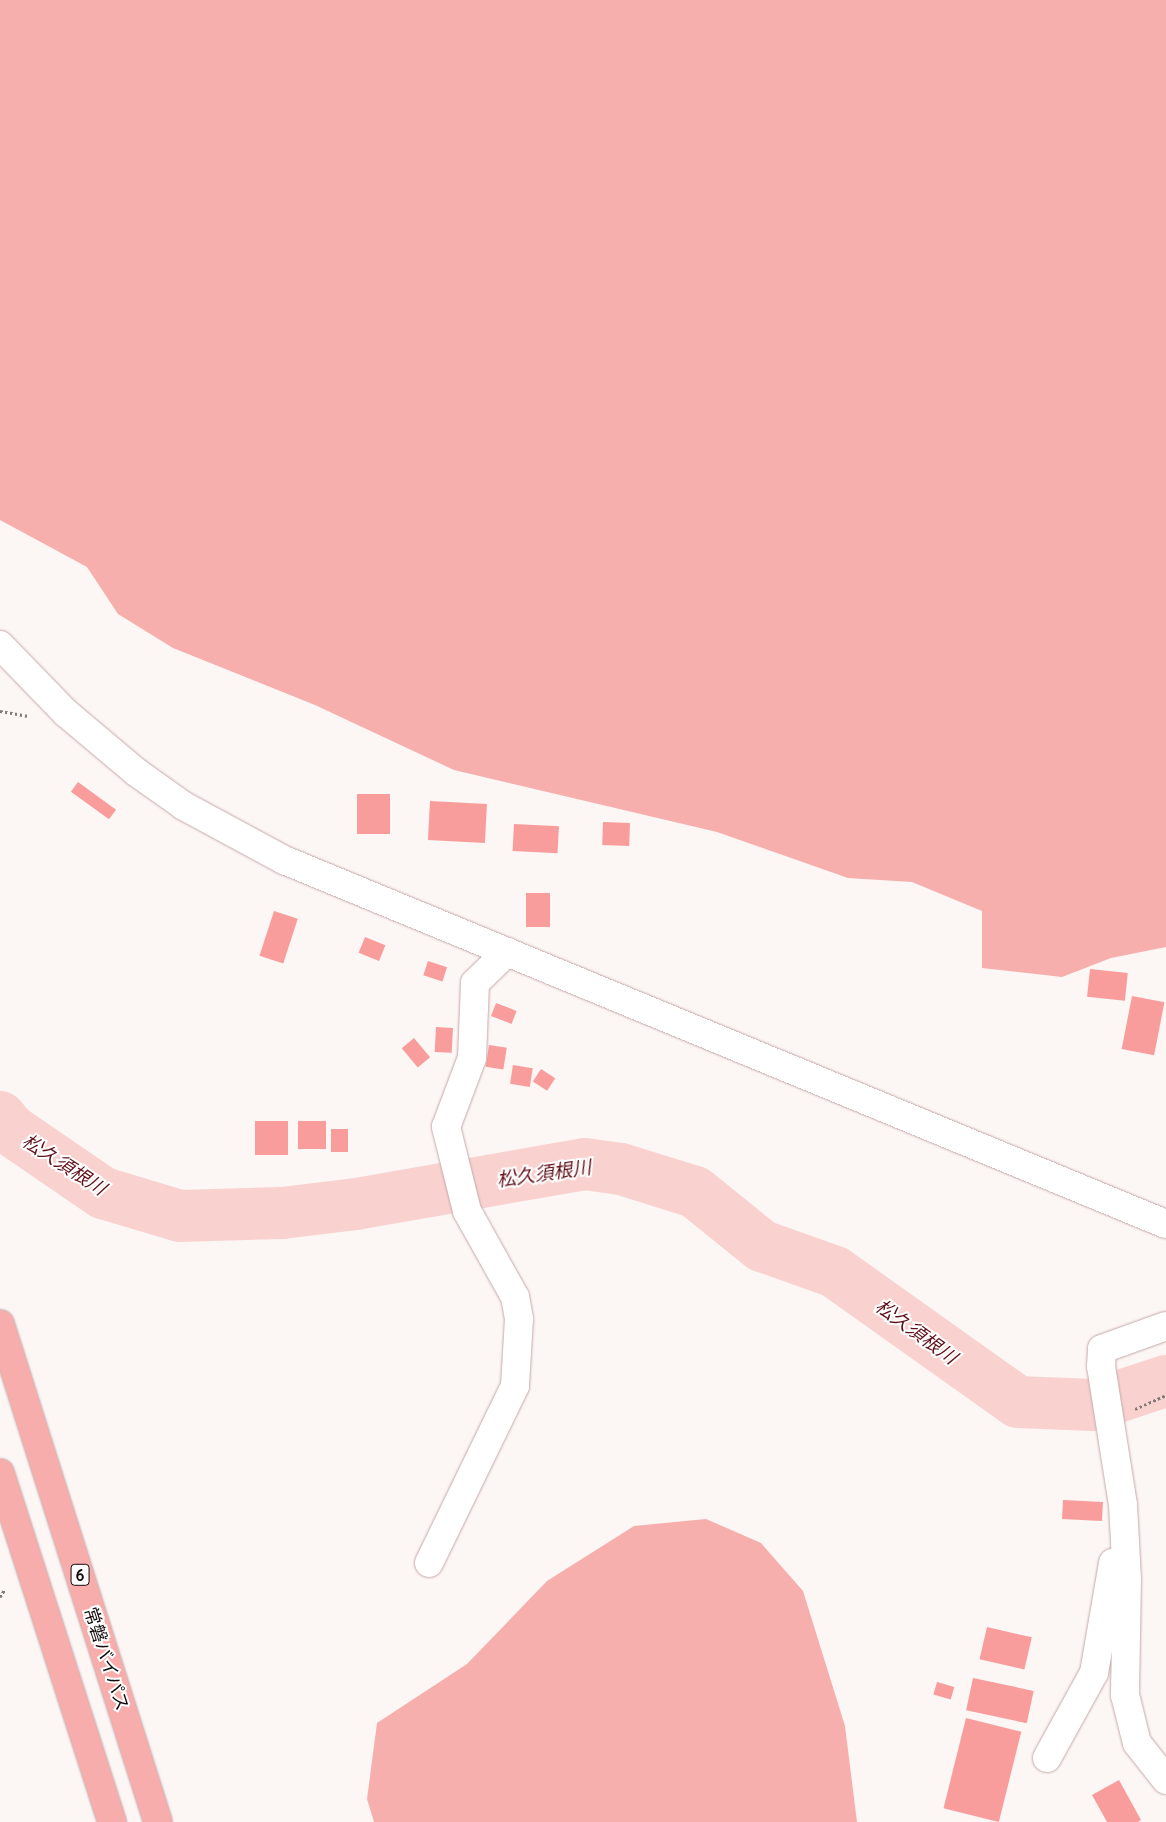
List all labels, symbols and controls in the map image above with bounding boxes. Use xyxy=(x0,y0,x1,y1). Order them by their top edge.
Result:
water label: 松久須根川 xyxy=(18,1130,110,1200)
water label: 松久須根川 xyxy=(495,1156,593,1192)
water label: 松久須根川 xyxy=(871,1295,961,1369)
road number: 6 xyxy=(70,1562,90,1588)
street label: 常磐バイパス xyxy=(79,1604,133,1714)

